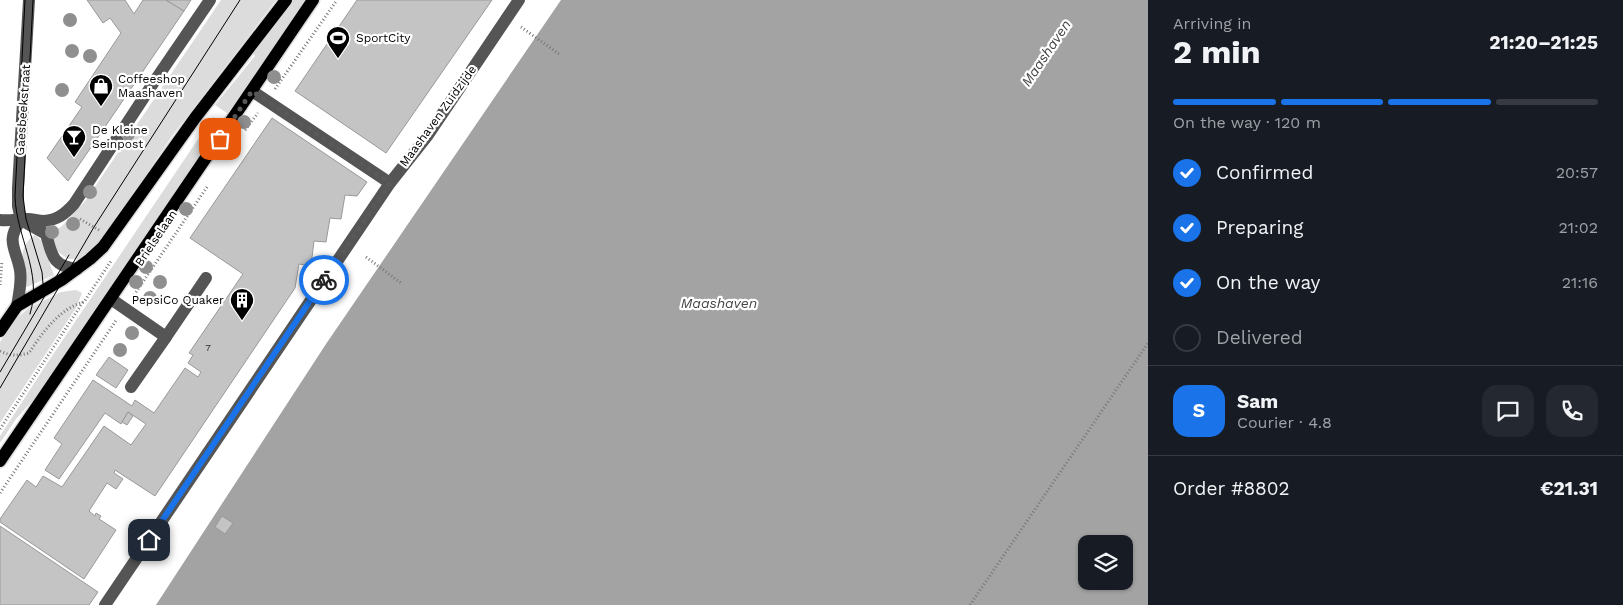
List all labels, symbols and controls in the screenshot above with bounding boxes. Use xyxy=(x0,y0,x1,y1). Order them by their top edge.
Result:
text: Arriving in xyxy=(1173,14,1251,33)
water label: Maashaven xyxy=(1018,17,1074,89)
sports icon: SportCity xyxy=(325,25,351,59)
place label: SportCity xyxy=(356,31,411,45)
text: 21:20–21:25 xyxy=(1489,31,1598,54)
text: 2 min xyxy=(1173,33,1261,71)
street label: Maashaven Zuidzijde xyxy=(397,63,479,169)
street label: Gaesbeekstraat xyxy=(13,64,33,156)
place label: Coffeeshop Maashaven xyxy=(118,72,185,100)
shop icon: Coffeeshop Maashaven xyxy=(88,73,114,107)
text: On the way · 120 m xyxy=(1173,113,1321,132)
pin xyxy=(199,118,241,160)
place label: De Kleine Seinpost xyxy=(92,123,148,151)
bar icon: De Kleine Seinpost xyxy=(61,124,87,158)
icon: bag xyxy=(206,125,234,153)
icon: check xyxy=(1173,159,1201,187)
text: Confirmed xyxy=(1216,161,1313,184)
text: 20:57 xyxy=(1556,163,1598,182)
street label: Brielselaan xyxy=(132,207,180,269)
icon: check xyxy=(1173,214,1201,242)
text: Preparing xyxy=(1216,216,1303,239)
text: 21:02 xyxy=(1558,218,1598,237)
courier xyxy=(299,255,349,305)
icon: bike xyxy=(310,266,338,294)
icon: check xyxy=(1173,269,1201,297)
text: On the way xyxy=(1216,271,1320,294)
text: 21:16 xyxy=(1562,273,1598,292)
building icon: PepsiCo Quaker xyxy=(229,287,255,321)
place label: PepsiCo Quaker xyxy=(132,293,224,307)
water label: Maashaven xyxy=(681,295,757,311)
text: Delivered xyxy=(1216,326,1303,349)
house number: 7 xyxy=(205,342,211,353)
button: chat xyxy=(1482,385,1534,437)
button: phone xyxy=(1546,385,1598,437)
text: Sam xyxy=(1237,390,1278,413)
text: S xyxy=(1193,399,1205,422)
text: Courier · 4.8 xyxy=(1237,413,1332,432)
text: Order #8802 xyxy=(1173,477,1290,500)
text: €21.31 xyxy=(1540,477,1598,500)
pin xyxy=(128,519,170,561)
icon: home xyxy=(135,526,163,554)
map controls xyxy=(1078,535,1133,590)
button: layers xyxy=(1078,535,1133,590)

